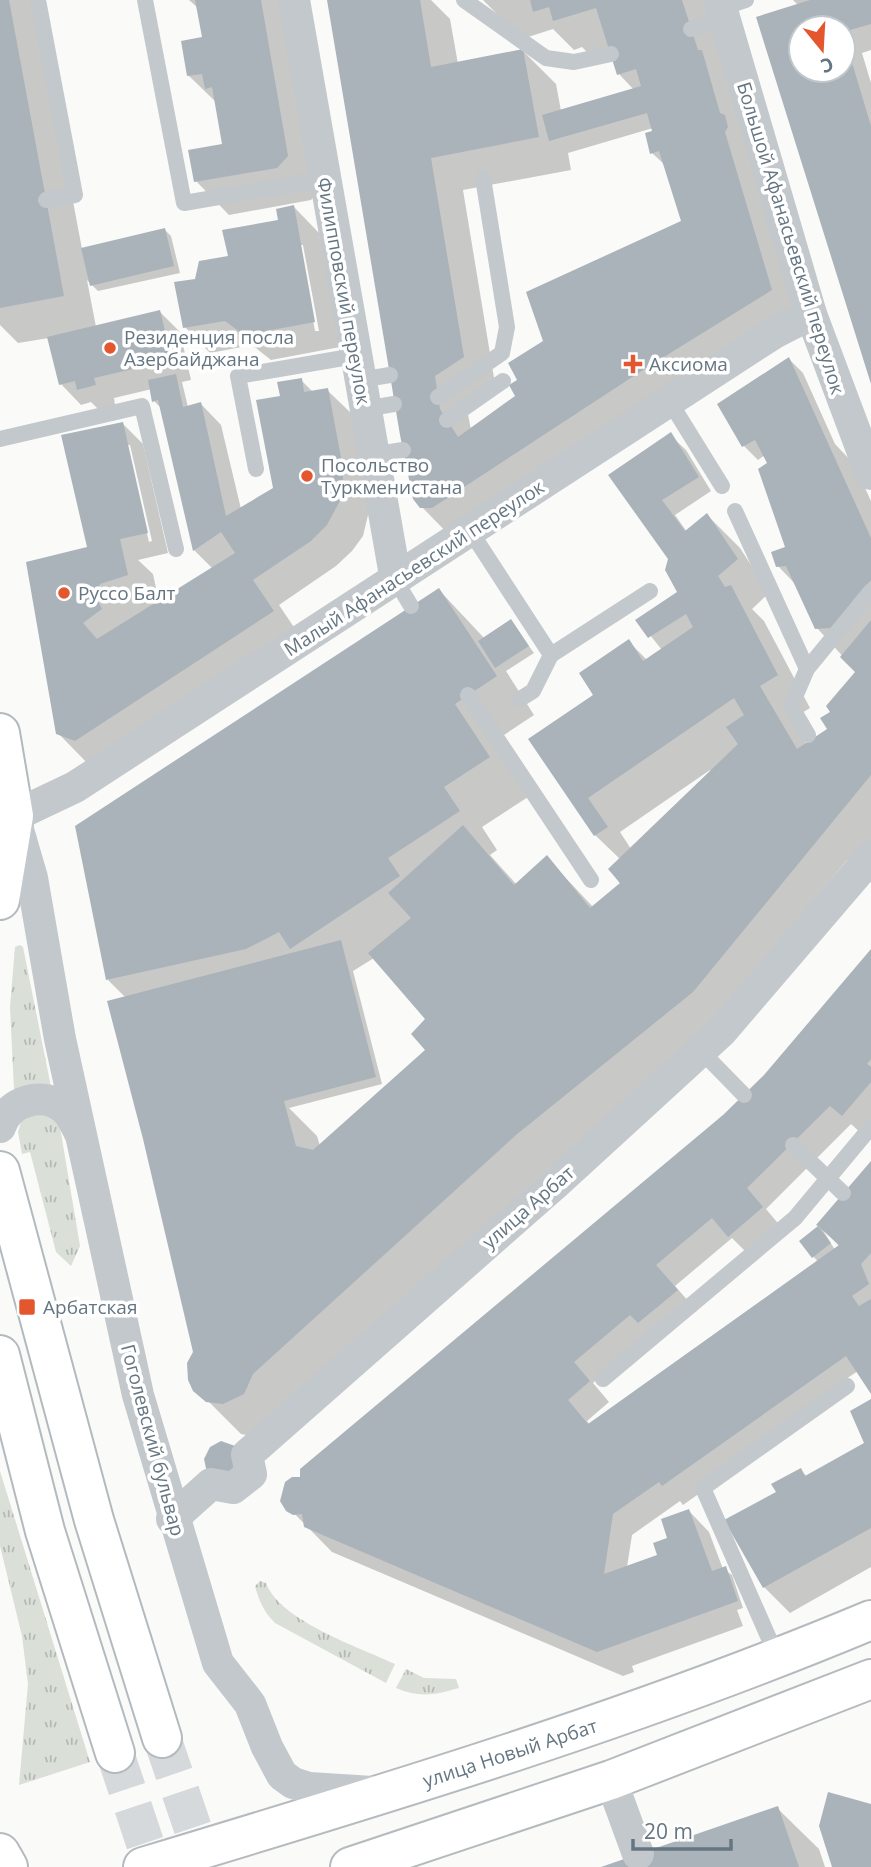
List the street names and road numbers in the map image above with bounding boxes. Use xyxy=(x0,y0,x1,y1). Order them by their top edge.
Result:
street label: Большой Афанасьевский переулок xyxy=(731,79,851,398)
street label: Филипповский переулок xyxy=(311,175,377,407)
street label: Малый Афанасьевский переулок xyxy=(279,474,549,662)
street label: улица Арбат xyxy=(476,1160,580,1254)
street label: Гоголевский бульвар xyxy=(115,1341,191,1539)
street label: улица Новый Арбат xyxy=(419,1712,601,1794)

